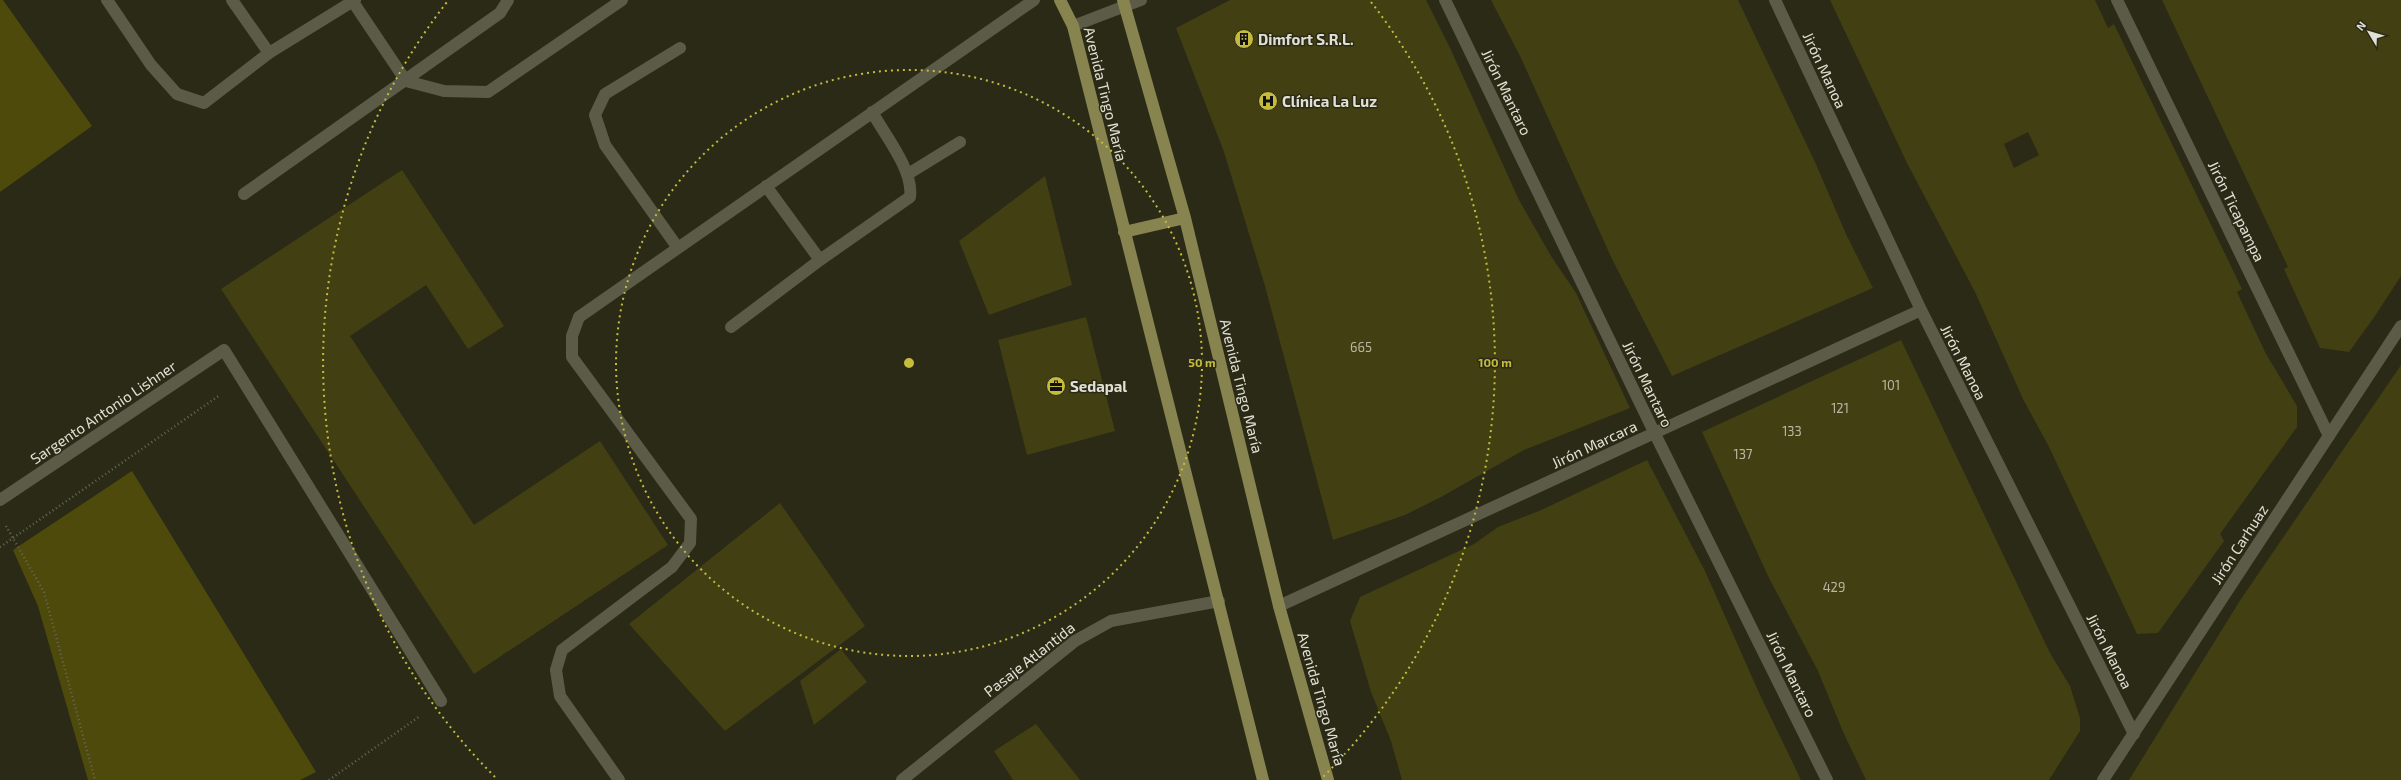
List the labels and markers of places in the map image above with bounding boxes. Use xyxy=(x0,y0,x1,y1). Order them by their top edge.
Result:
building icon: Dimfort S.R.L. xyxy=(1233,28,1255,50)
place label: Dimfort S.R.L. xyxy=(1258,30,1354,48)
hospital icon: Clínica La Luz xyxy=(1257,90,1279,112)
place label: Clínica La Luz xyxy=(1282,92,1377,110)
centre of rings xyxy=(902,356,916,370)
office icon: Sedapal xyxy=(1045,375,1067,397)
place label: Sedapal xyxy=(1070,377,1127,395)

